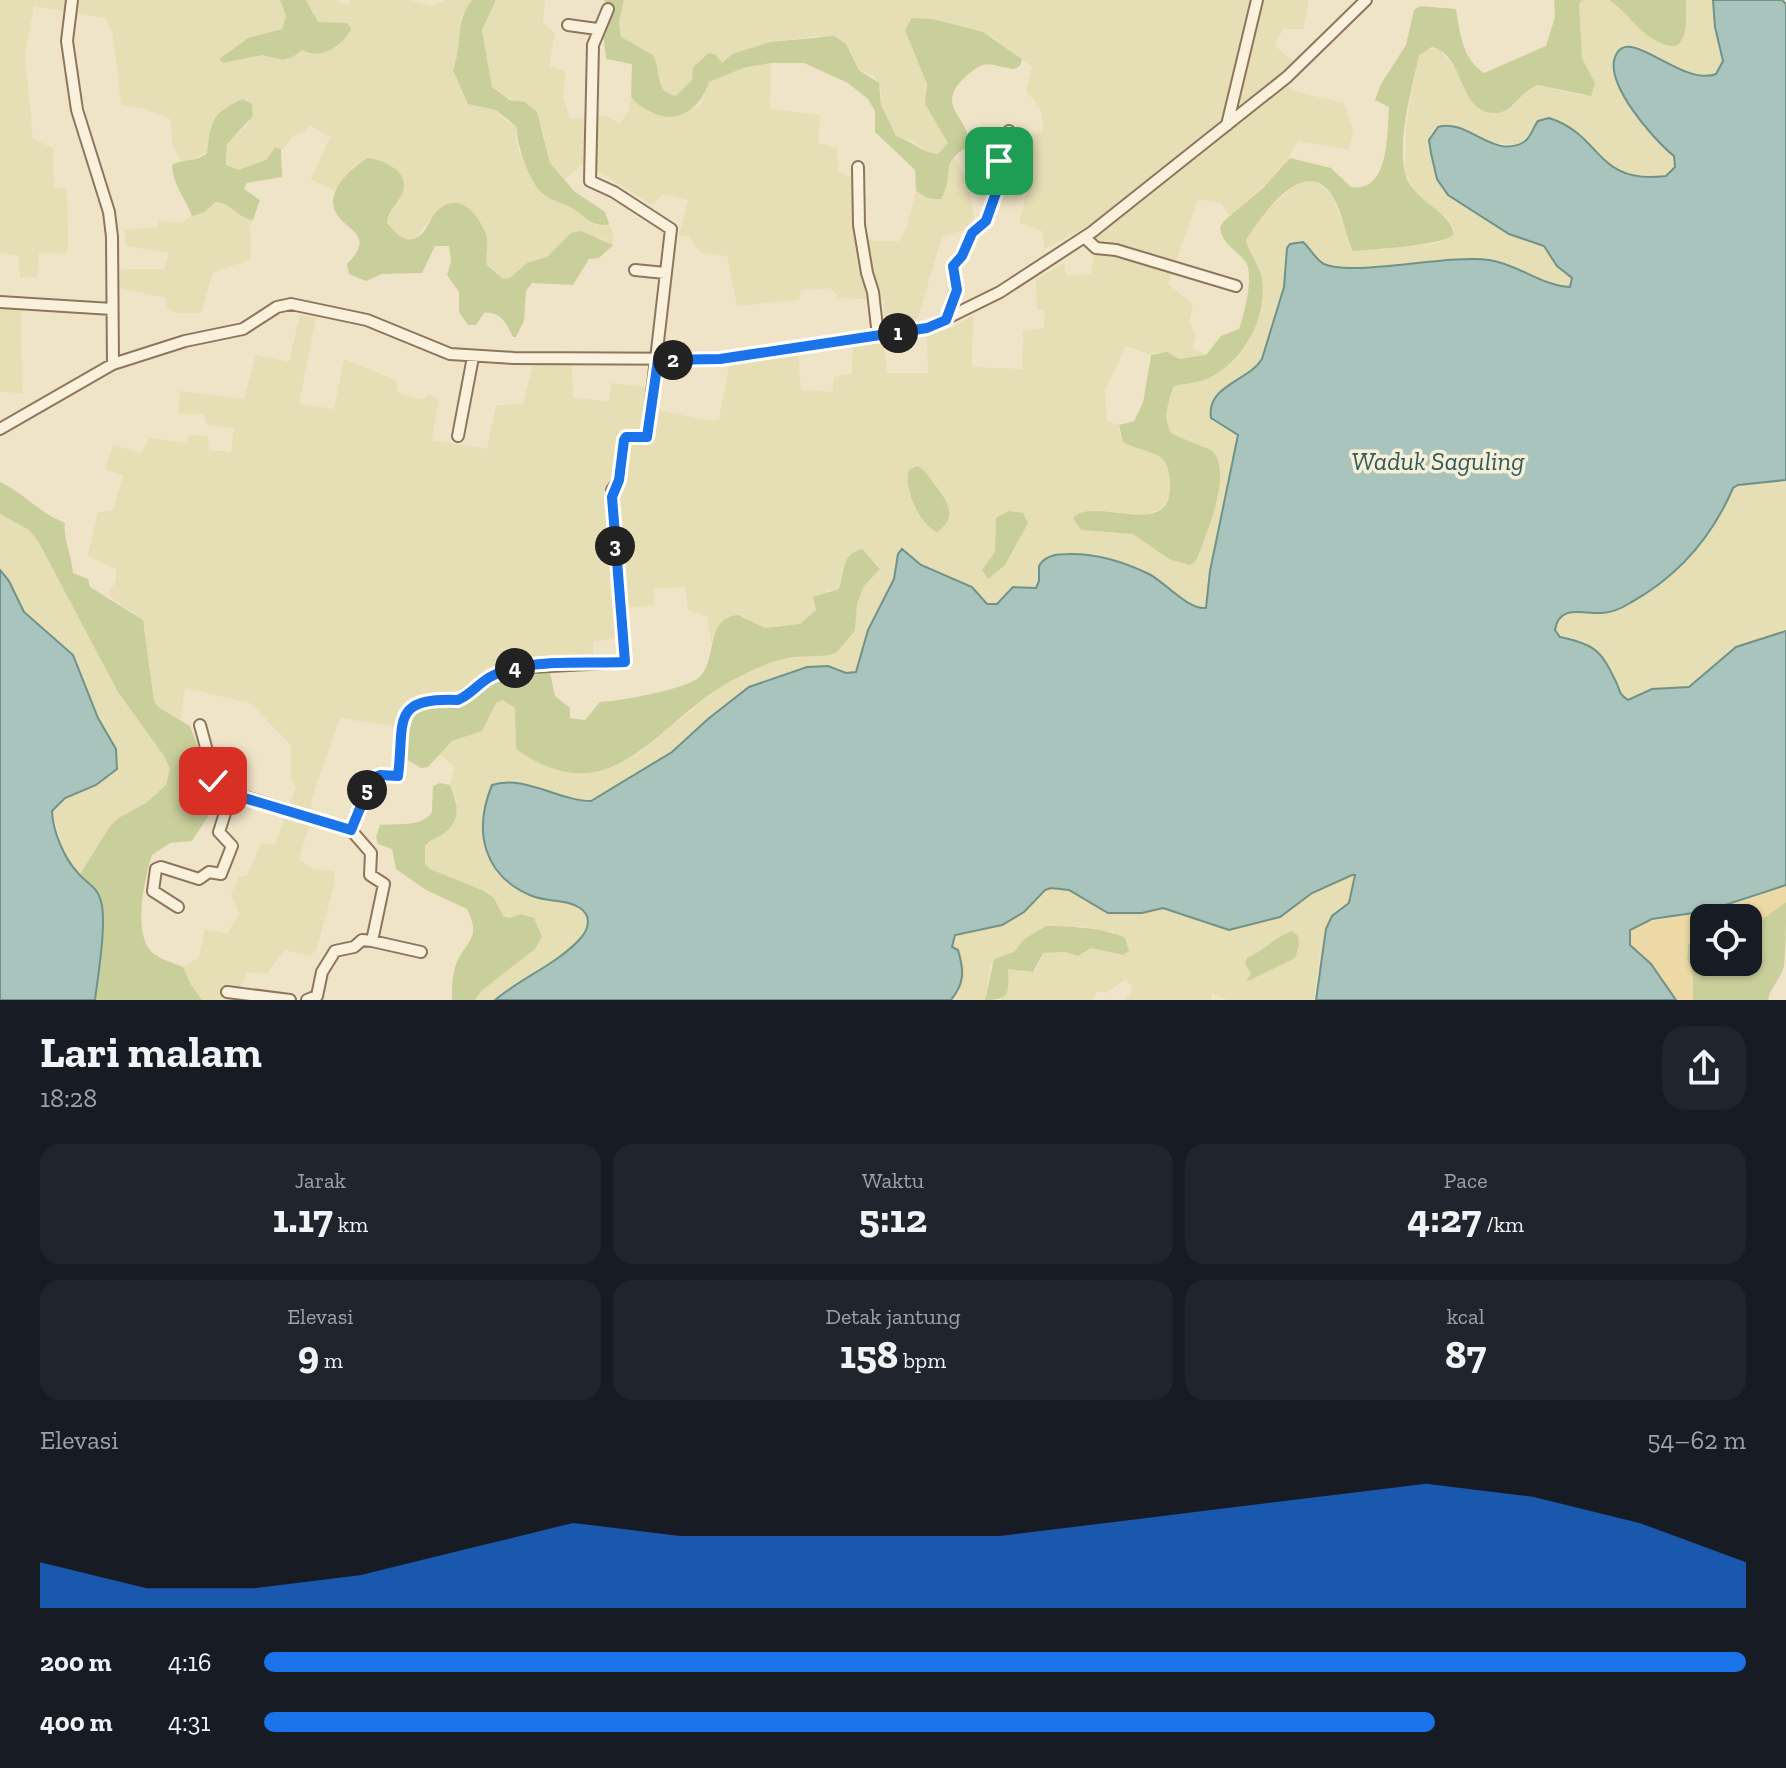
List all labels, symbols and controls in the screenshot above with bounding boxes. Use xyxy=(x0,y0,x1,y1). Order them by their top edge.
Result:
pin xyxy=(965,127,1033,195)
icon: arrive xyxy=(977,139,1021,183)
pin: 1 xyxy=(878,313,918,353)
text: 1 xyxy=(894,319,902,346)
pin: 2 xyxy=(653,340,693,380)
text: 2 xyxy=(667,346,679,373)
water label: Waduk Saguling xyxy=(1352,445,1525,477)
pin: 3 xyxy=(595,526,635,566)
text: 3 xyxy=(609,532,621,559)
pin: 4 xyxy=(495,648,535,688)
text: 4 xyxy=(509,654,521,681)
pin xyxy=(179,747,247,815)
icon: check xyxy=(191,759,235,803)
pin: 5 xyxy=(347,770,387,810)
text: 5 xyxy=(361,776,373,803)
map controls xyxy=(1690,904,1762,976)
button: locate xyxy=(1690,904,1762,976)
text: Lari malam xyxy=(40,1025,262,1078)
button: share xyxy=(1662,1026,1746,1110)
text: 18:28 xyxy=(40,1082,97,1114)
text: Jarak xyxy=(295,1167,346,1194)
text: Waktu xyxy=(862,1167,924,1194)
text: Pace xyxy=(1444,1167,1487,1194)
text: 1.17 xyxy=(272,1194,333,1242)
text: 5:12 xyxy=(859,1194,927,1242)
text: 4:27 xyxy=(1407,1194,1481,1242)
text: km xyxy=(333,1211,368,1238)
text: /km xyxy=(1481,1211,1524,1238)
text: Elevasi xyxy=(287,1303,354,1330)
text: Detak jantung xyxy=(825,1303,961,1330)
text: kcal xyxy=(1447,1303,1485,1330)
text: 9 xyxy=(298,1330,319,1378)
text: 158 xyxy=(840,1330,898,1378)
text: 87 xyxy=(1445,1330,1486,1378)
text: m xyxy=(319,1347,343,1374)
text: bpm xyxy=(898,1347,946,1374)
text: Elevasi xyxy=(40,1424,118,1456)
text: 54–62 m xyxy=(1647,1424,1746,1456)
text: 200 m xyxy=(40,1646,112,1678)
text: 4:16 xyxy=(168,1646,212,1678)
text: 400 m xyxy=(40,1706,112,1738)
text: 4:31 xyxy=(168,1706,211,1738)

